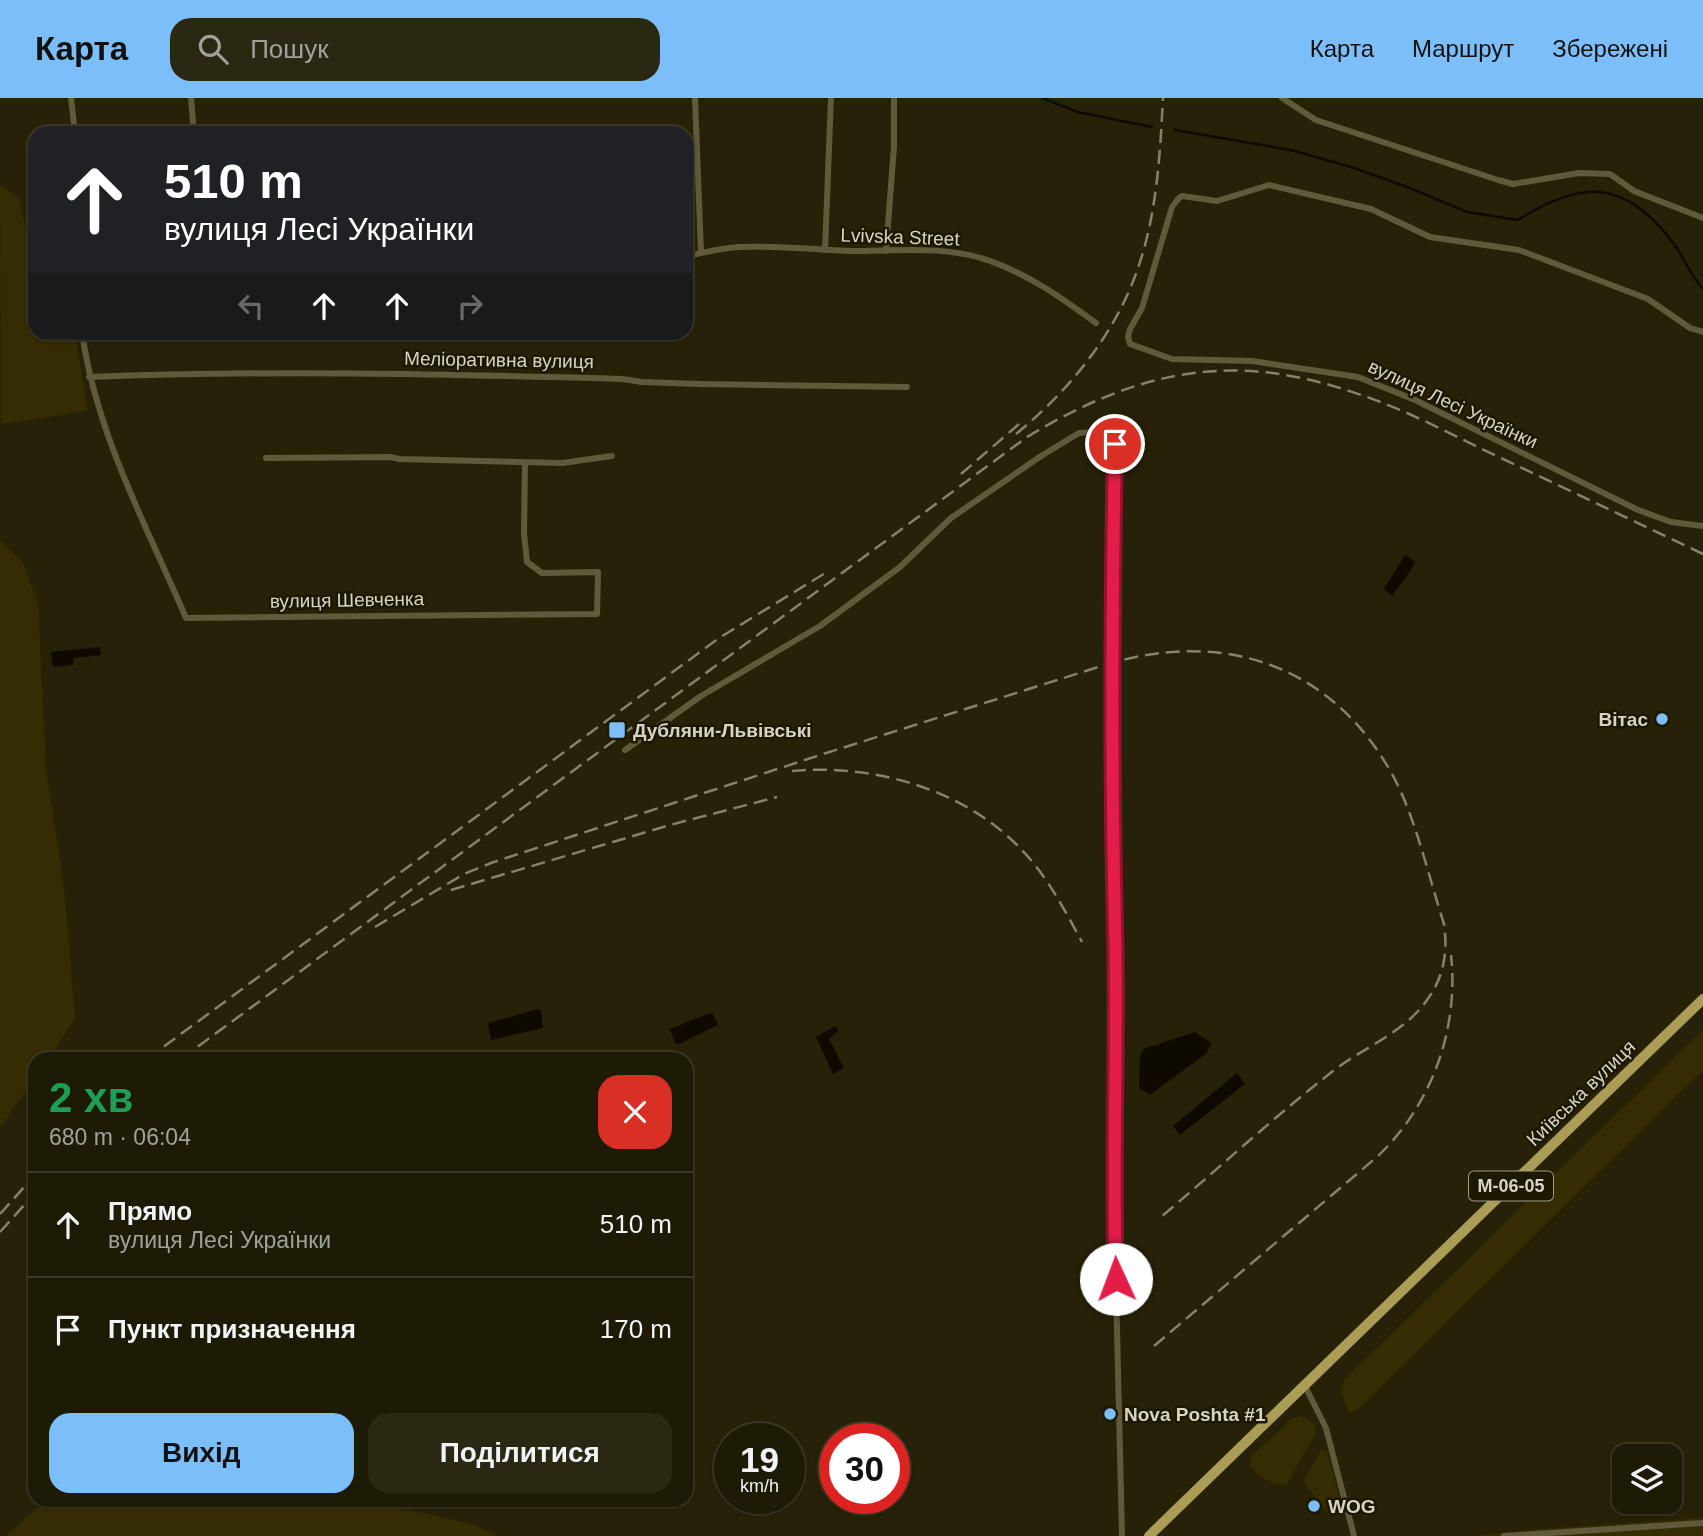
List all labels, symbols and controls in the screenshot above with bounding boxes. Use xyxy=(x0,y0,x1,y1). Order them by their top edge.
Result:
search box xyxy=(170,18,660,81)
text: Карта xyxy=(35,30,128,67)
icon: search xyxy=(194,30,232,68)
text: Пошук xyxy=(250,34,329,64)
text: Карта xyxy=(1310,35,1374,62)
text: Маршрут xyxy=(1412,35,1514,62)
text: Збережені xyxy=(1552,35,1668,62)
icon: ahead xyxy=(49,154,140,245)
text: 510 m xyxy=(164,154,303,208)
text: вулиця Лесі Українки xyxy=(164,211,474,247)
street label: Lvivska Street xyxy=(840,224,961,250)
icon: left xyxy=(232,287,270,325)
icon: ahead xyxy=(305,287,343,325)
icon: ahead xyxy=(378,287,416,325)
icon: right xyxy=(451,287,489,325)
street label: Меліоративна вулиця xyxy=(404,348,594,372)
street label: вулиця Лесі Українки xyxy=(1365,356,1541,452)
pin xyxy=(1085,414,1145,474)
icon: arrive xyxy=(1096,425,1134,463)
street label: вулиця Шевченка xyxy=(270,588,425,612)
place label: Вітас xyxy=(1599,709,1648,730)
marker: Вітас xyxy=(1654,711,1670,727)
marker: Дубляни-Львівські xyxy=(607,720,627,740)
place label: Дубляни-Львівські xyxy=(633,720,811,741)
street label: Київська вулиця xyxy=(1522,1036,1640,1150)
text: 2 хв xyxy=(49,1074,133,1121)
button: close xyxy=(598,1075,672,1149)
text: 680 m · 06:04 xyxy=(49,1124,191,1150)
road number: М-06-05 xyxy=(1469,1171,1553,1200)
text: Прямо xyxy=(108,1196,192,1226)
icon: ahead xyxy=(49,1206,87,1244)
text: 510 m xyxy=(600,1209,672,1239)
text: вулиця Лесі Українки xyxy=(108,1227,331,1253)
position arrow xyxy=(1079,1242,1153,1316)
icon: arrive xyxy=(49,1311,87,1349)
text: Пункт призначення xyxy=(108,1314,356,1344)
text: 170 m xyxy=(600,1314,672,1344)
place label: Nova Poshta #1 xyxy=(1124,1404,1266,1425)
marker: Nova Poshta #1 xyxy=(1102,1406,1118,1422)
button: Вихід xyxy=(49,1413,354,1493)
button: Поділитися xyxy=(368,1413,672,1493)
speed limit sign: 30 xyxy=(819,1423,910,1514)
text: 19 xyxy=(740,1440,779,1479)
map controls xyxy=(1612,1444,1682,1514)
button: layers xyxy=(1612,1444,1682,1514)
text: km/h xyxy=(740,1476,779,1496)
place label: WOG xyxy=(1328,1496,1376,1517)
marker: WOG xyxy=(1306,1498,1322,1514)

